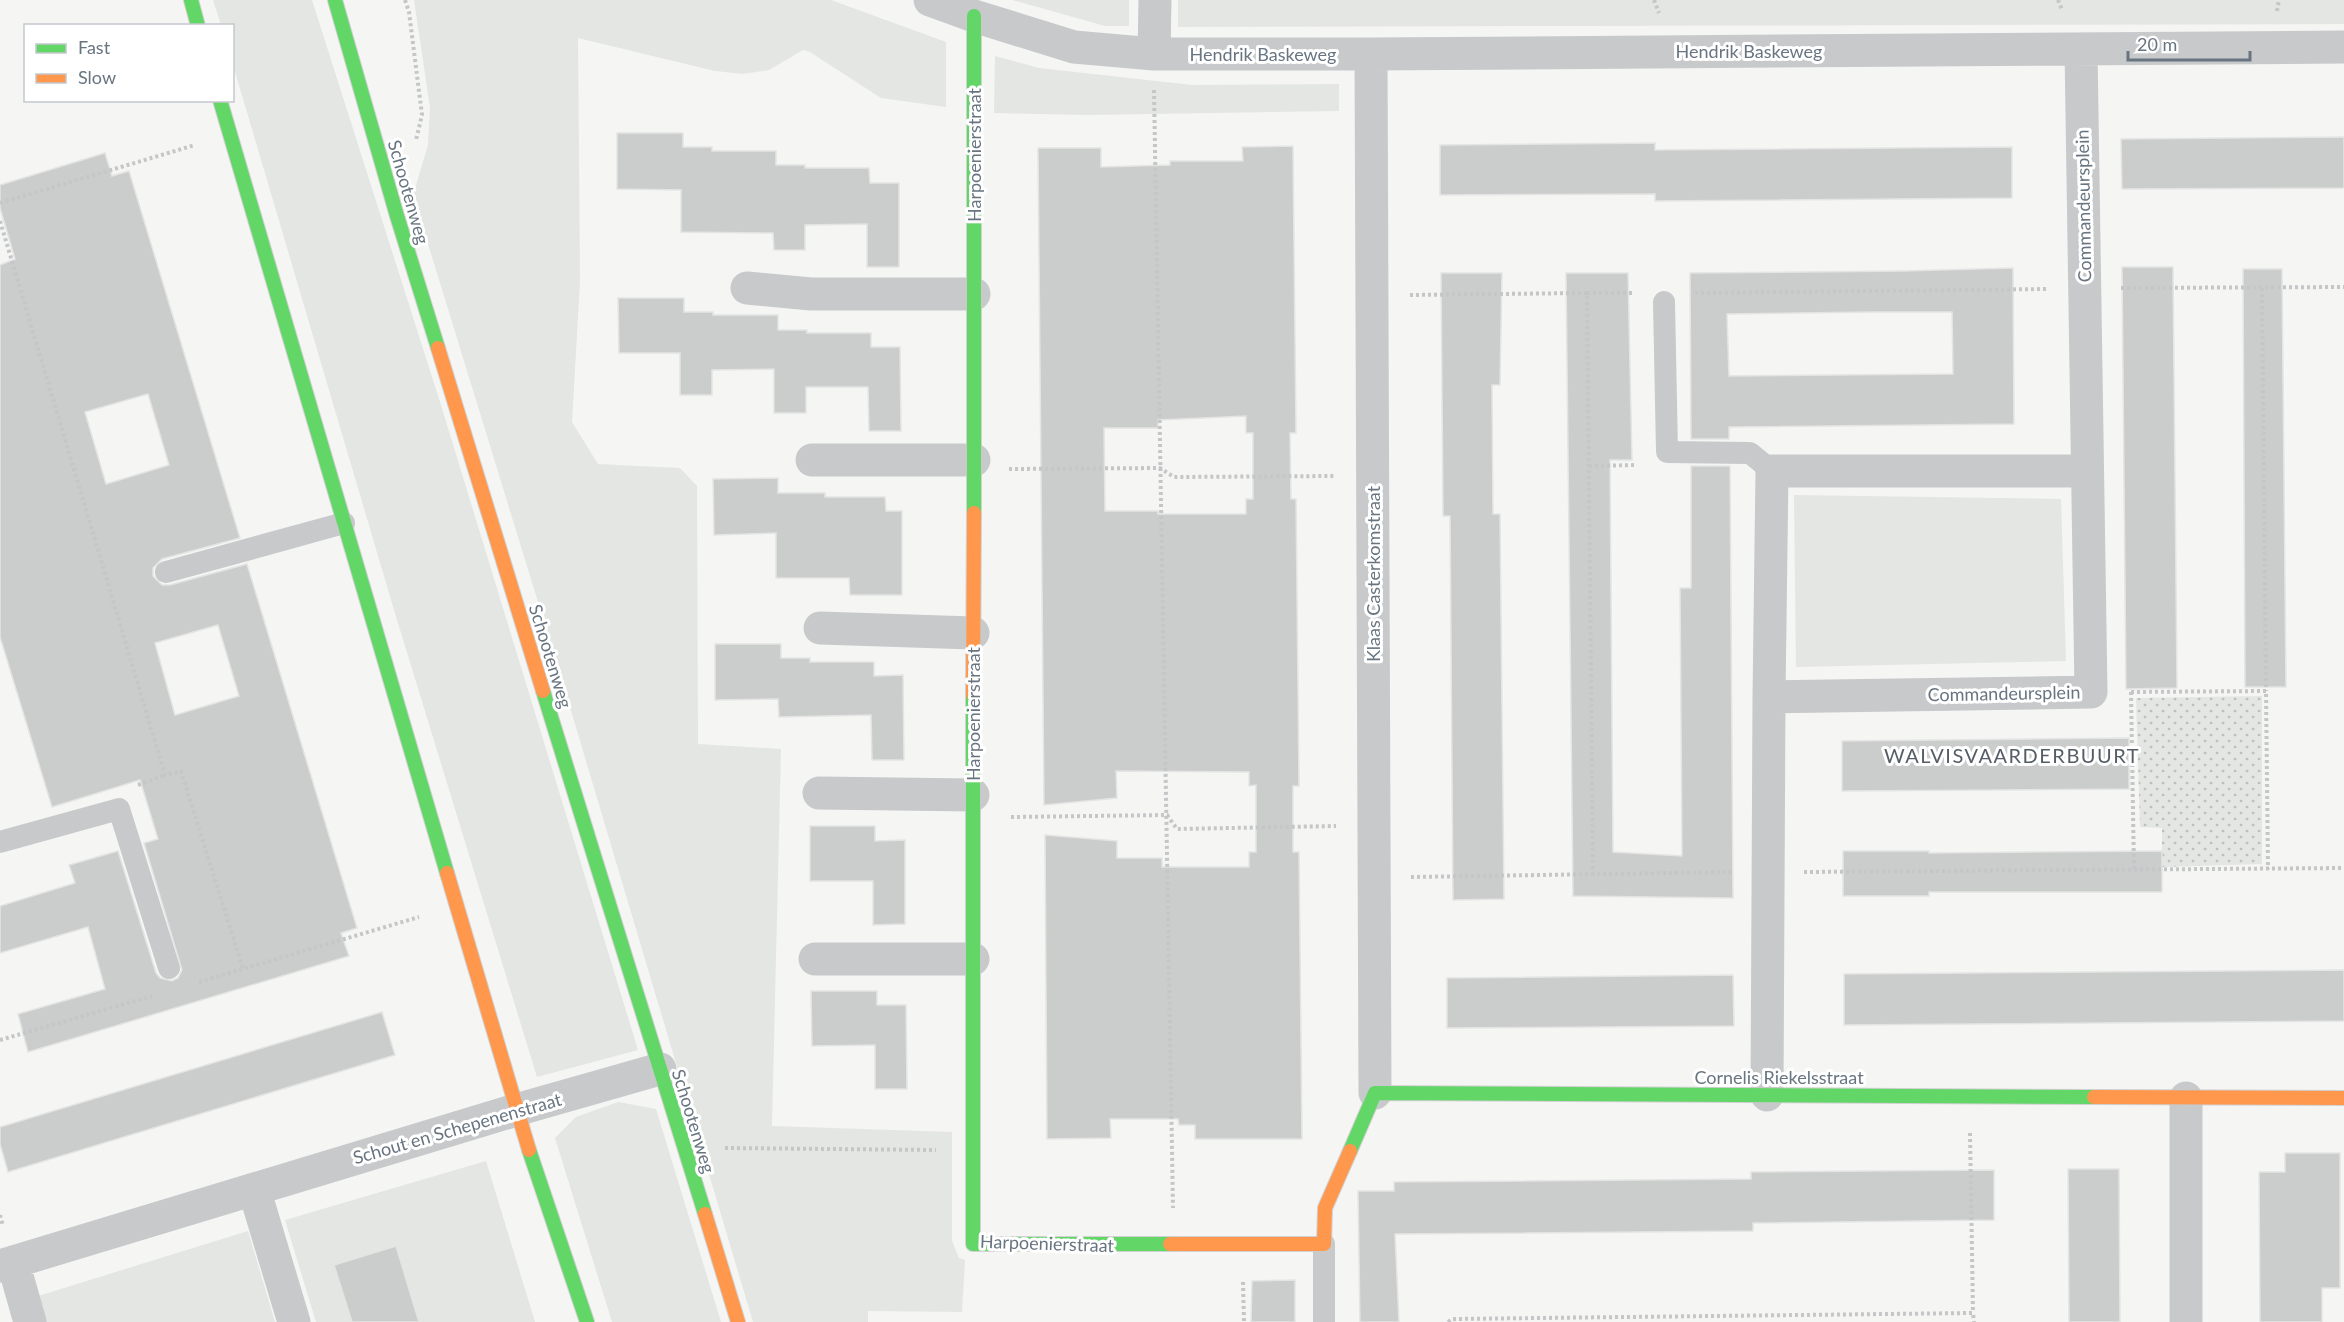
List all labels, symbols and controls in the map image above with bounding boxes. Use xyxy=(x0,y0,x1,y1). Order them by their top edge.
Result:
legend xyxy=(24,24,234,102)
scale bar xyxy=(2128,24,2250,62)
text: 20 m xyxy=(2137,33,2177,55)
text: Fast xyxy=(78,36,111,58)
street label: Hendrik Baskeweg xyxy=(1676,40,1822,62)
street label: Hendrik Baskeweg xyxy=(1190,43,1336,65)
text: Slow xyxy=(78,66,116,88)
street label: Harpoenierstraat xyxy=(963,87,985,222)
street label: Commandeursplein xyxy=(2071,129,2095,283)
street label: Schootenweg xyxy=(384,137,434,247)
street label: Klaas Casterkomstraat xyxy=(1362,485,1384,662)
street label: Schootenweg xyxy=(525,601,577,711)
street label: Harpoenierstraat xyxy=(962,646,984,781)
street label: Commandeursplein xyxy=(1927,681,2081,705)
district label: WALVISVAARDERBUURT xyxy=(1884,743,2140,767)
street label: Schootenweg xyxy=(668,1066,720,1176)
street label: Cornelis Riekelsstraat xyxy=(1694,1066,1864,1088)
street label: Schout en Schepenenstraat xyxy=(350,1088,564,1168)
street label: Harpoenierstraat xyxy=(980,1230,1115,1256)

